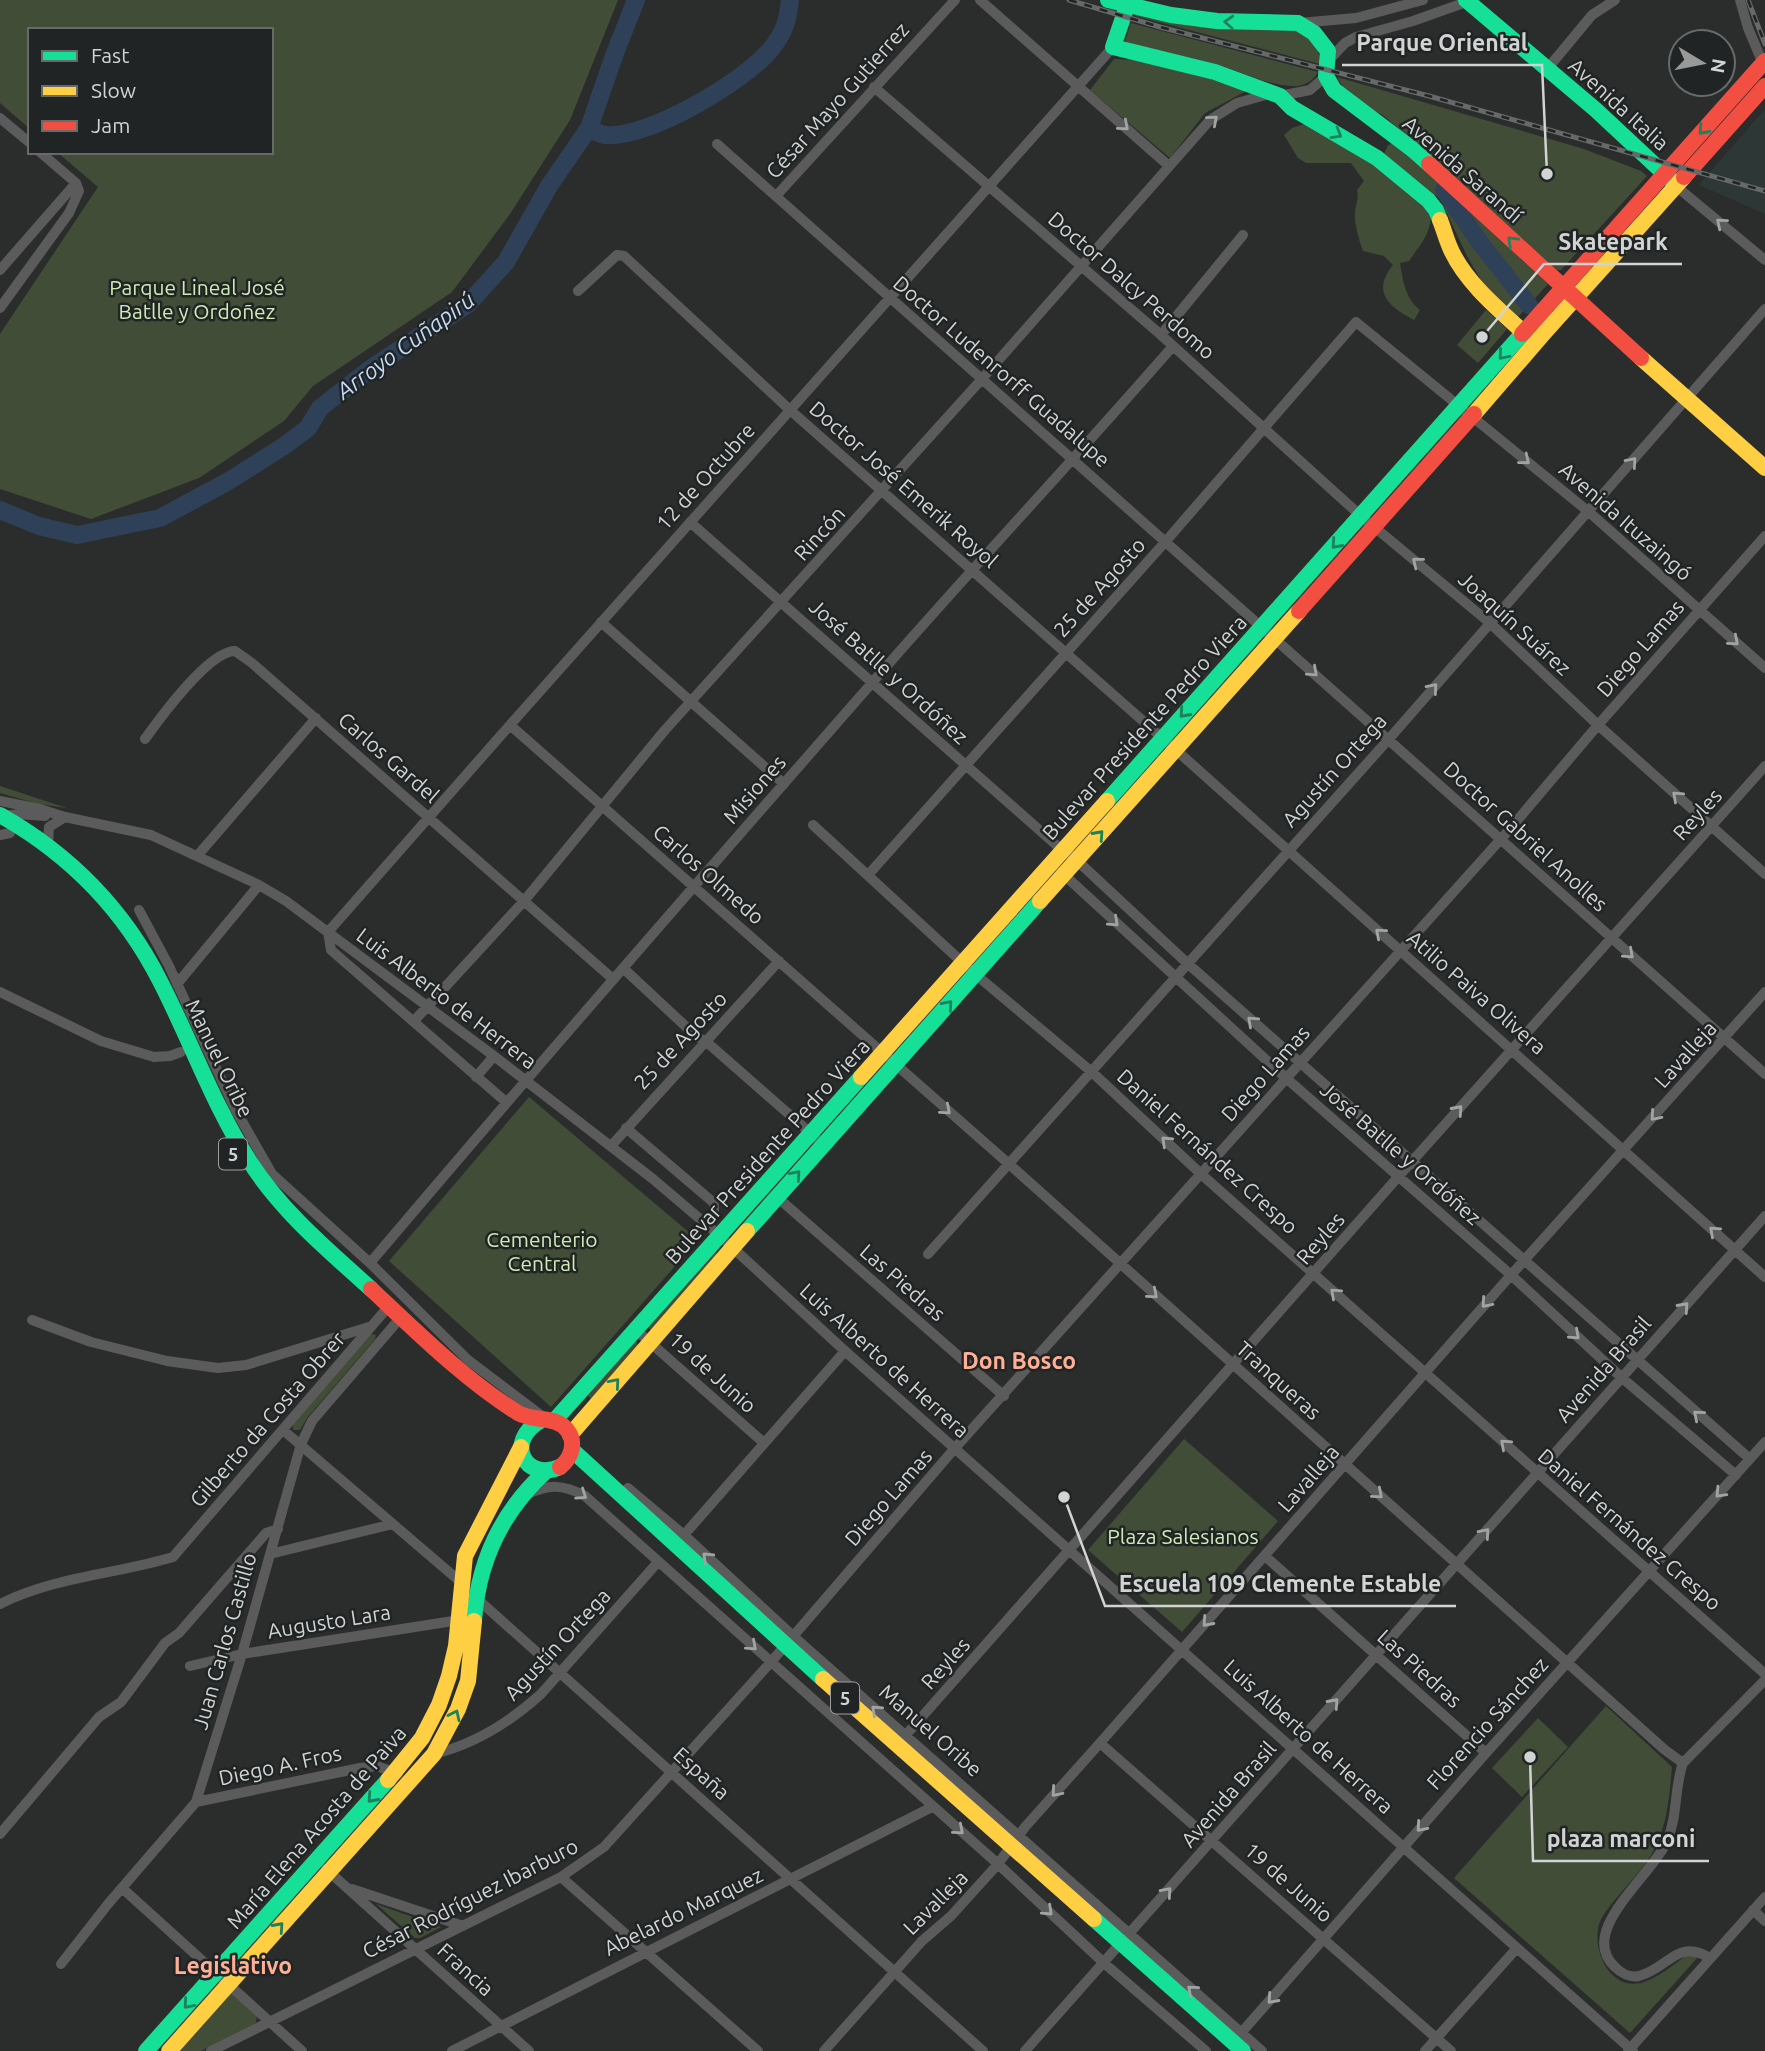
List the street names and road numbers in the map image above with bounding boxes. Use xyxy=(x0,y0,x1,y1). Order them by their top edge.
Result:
street label: César Mayo Gutierrez xyxy=(761,17,913,183)
street label: Avenida Italia xyxy=(1564,53,1674,155)
street label: Avenida Sarandí xyxy=(1398,111,1528,228)
street label: Doctor Dalcy Perdomo xyxy=(1044,206,1220,364)
street label: Doctor Ludenrorff Guadalupe xyxy=(889,270,1115,472)
street label: Doctor José Emerik Royol xyxy=(805,396,1003,572)
street label: 12 de Octubre xyxy=(651,418,759,534)
street label: Avenida Ituzaingó xyxy=(1555,457,1697,585)
street label: Rincón xyxy=(789,501,849,565)
street label: 25 de Agosto xyxy=(1048,533,1150,641)
street label: Joaquín Suárez xyxy=(1454,566,1576,680)
street label: José Batlle y Ordóñez xyxy=(805,594,973,748)
street label: Diego Lamas xyxy=(1592,595,1688,701)
street label: Bulevar Presidente Pedro Viera xyxy=(1037,610,1251,844)
street label: Carlos Gardel xyxy=(334,707,444,807)
street label: Agustín Ortega xyxy=(1277,708,1391,832)
street label: Misiones xyxy=(718,750,790,828)
street label: Doctor Gabriel Anolles xyxy=(1439,756,1613,916)
street label: Reyles xyxy=(1668,783,1726,845)
street label: Carlos Olmedo xyxy=(649,819,769,929)
street label: Luis Alberto de Herrera xyxy=(352,922,542,1074)
street label: Atilio Paiva Olivera xyxy=(1403,925,1551,1059)
street label: 25 de Agosto xyxy=(629,986,731,1094)
street label: Manuel Oribe xyxy=(181,995,259,1121)
street label: Lavalleja xyxy=(1649,1016,1721,1092)
street label: Diego Lamas xyxy=(1216,1020,1314,1126)
street label: Bulevar Presidente Pedro Viera xyxy=(660,1034,874,1268)
street label: Daniel Fernández Crespo xyxy=(1113,1064,1303,1238)
street label: José Batlle y Ordóñez xyxy=(1316,1077,1486,1229)
road number: 5 xyxy=(219,1138,247,1170)
street label: Reyles xyxy=(1291,1207,1349,1269)
street label: Las Piedras xyxy=(856,1239,950,1325)
street label: Luis Alberto de Herrera xyxy=(796,1278,974,1442)
street label: Avenida Brasil xyxy=(1551,1311,1655,1427)
street label: Gilberto da Costa Obrer xyxy=(185,1327,349,1511)
street label: 19 de Junio xyxy=(665,1327,761,1417)
street label: Tranqueras xyxy=(1232,1336,1326,1424)
street label: Lavalleja xyxy=(1272,1440,1344,1516)
street label: Daniel Fernández Crespo xyxy=(1534,1443,1726,1615)
street label: Diego Lamas xyxy=(840,1444,936,1550)
street label: Juan Carlos Castillo xyxy=(187,1550,261,1732)
street label: Agustín Ortega xyxy=(499,1583,615,1705)
street label: Augusto Lara xyxy=(266,1599,392,1643)
street label: Las Piedras xyxy=(1373,1624,1467,1712)
street label: Reyles xyxy=(916,1632,974,1694)
street label: Florencio Sánchez xyxy=(1421,1652,1553,1794)
street label: Luis Alberto de Herrera xyxy=(1220,1654,1398,1818)
street label: Manuel Oribe xyxy=(875,1679,987,1781)
road number: 5 xyxy=(831,1682,859,1714)
street label: María Elena Acosta de Paiva xyxy=(221,1721,411,1933)
street label: Avenida Brasil xyxy=(1176,1736,1280,1852)
street label: Diego A. Fros xyxy=(216,1740,344,1790)
street label: España xyxy=(669,1742,735,1804)
street label: César Rodríguez Ibarburo xyxy=(358,1833,582,1963)
street label: 19 de Junio xyxy=(1240,1837,1338,1927)
street label: Abelardo Marquez xyxy=(600,1862,766,1960)
street label: Lavalleja xyxy=(898,1865,972,1939)
street label: Francia xyxy=(433,1938,499,2000)

